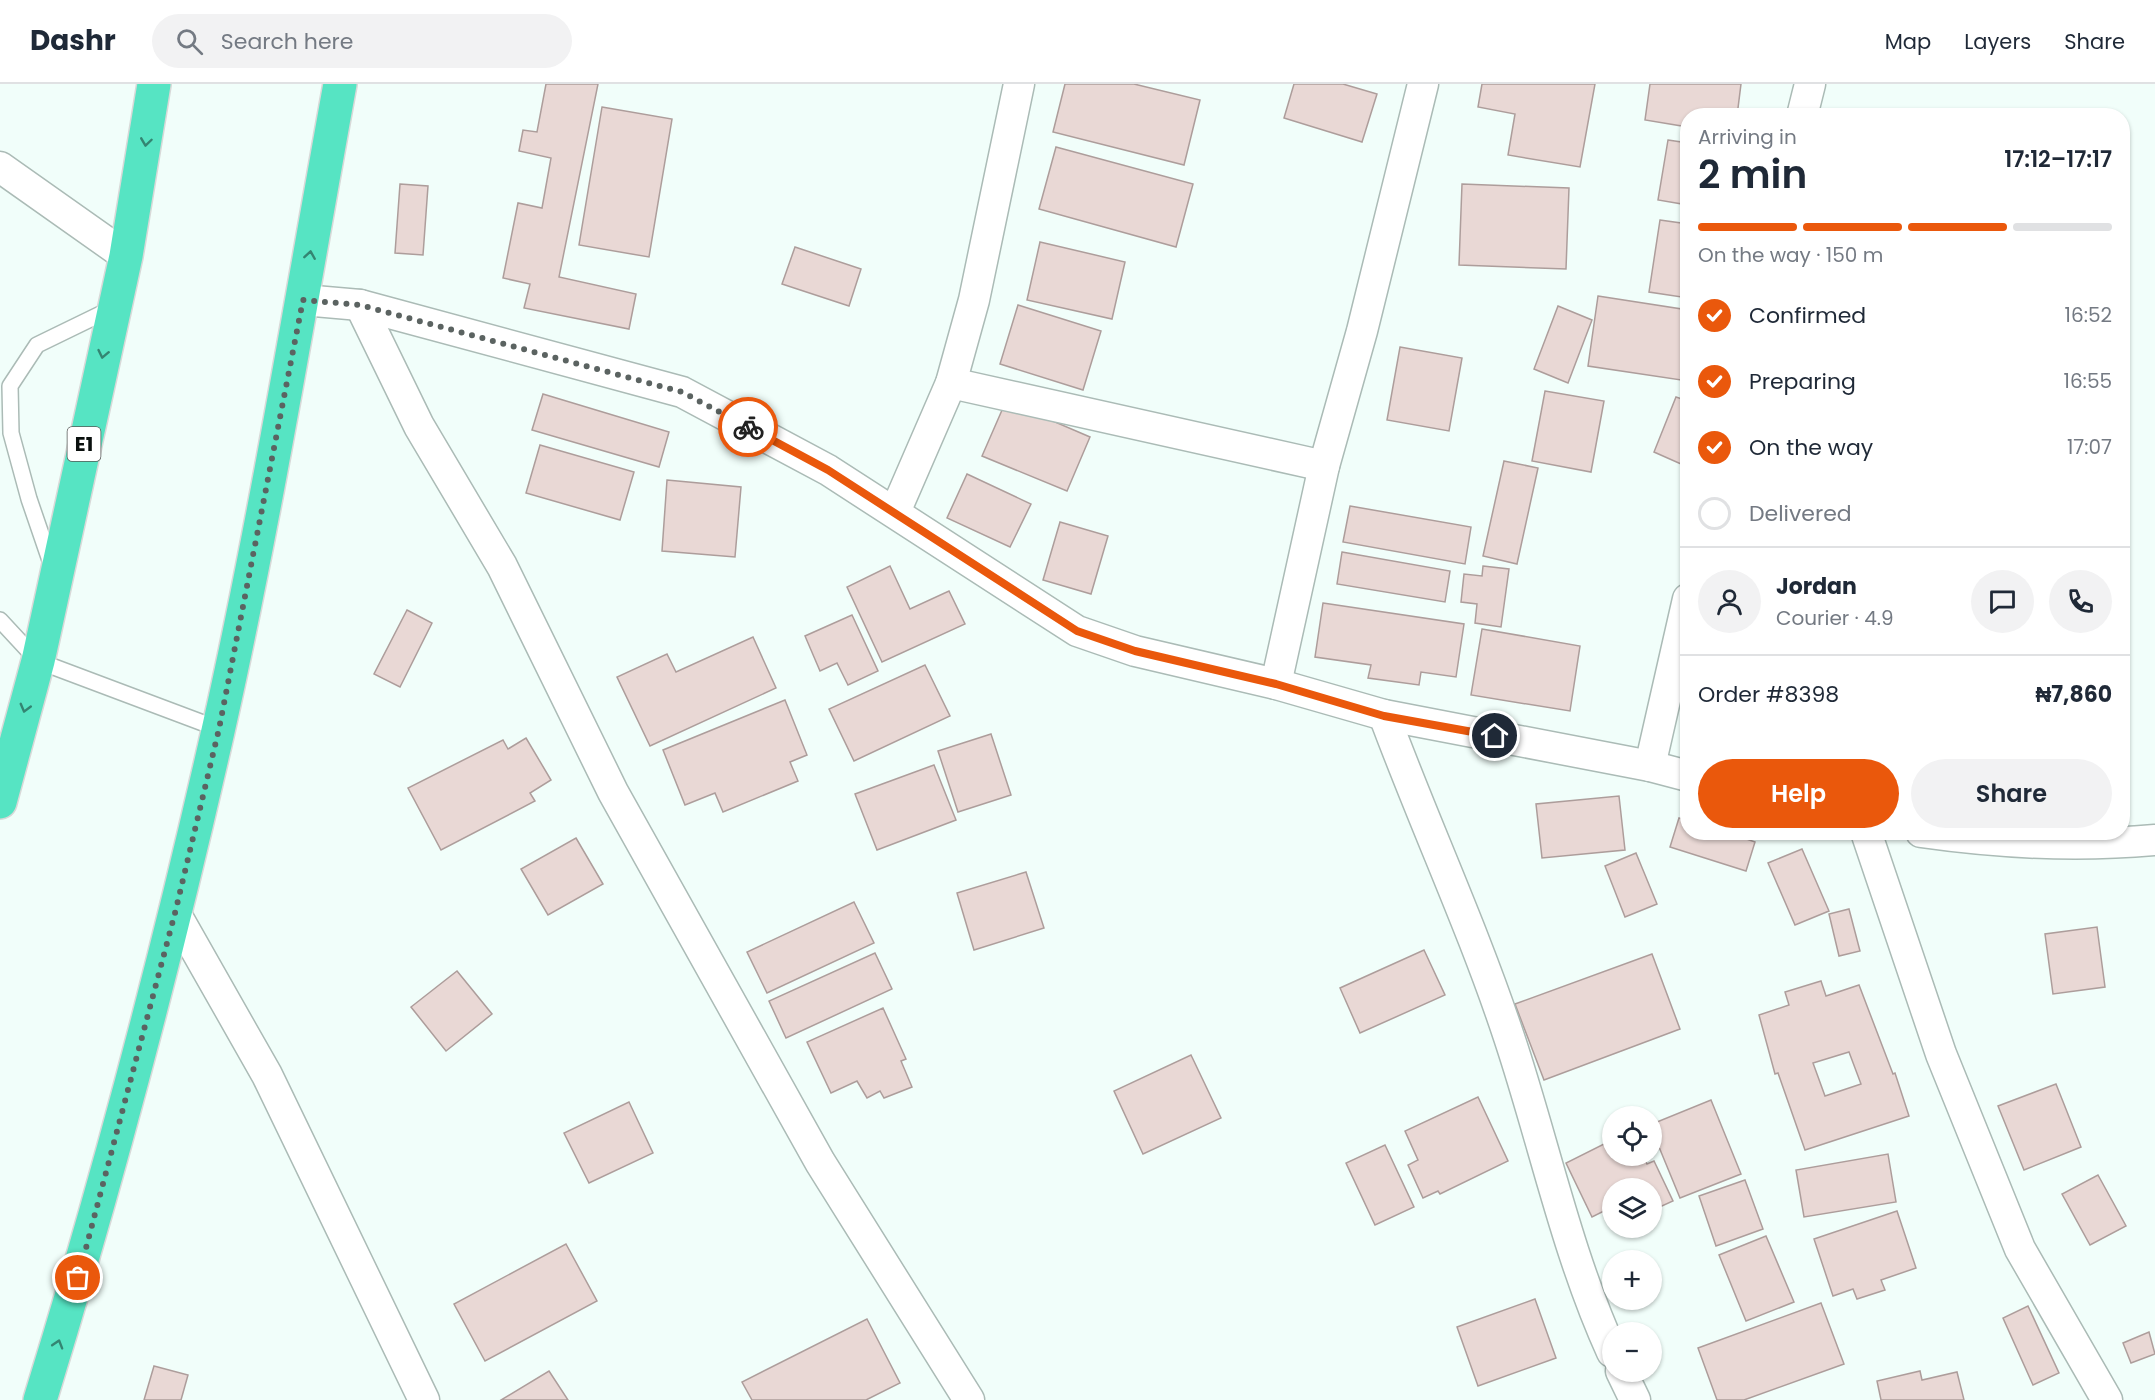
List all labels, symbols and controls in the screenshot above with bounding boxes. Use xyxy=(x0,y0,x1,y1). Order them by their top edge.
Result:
search box xyxy=(152,14,572,68)
text: Dashr xyxy=(30,21,116,60)
icon: search xyxy=(173,25,206,58)
text: Search here xyxy=(221,26,353,57)
text: Map xyxy=(1885,27,1931,56)
text: Layers xyxy=(1964,27,2031,56)
text: Share xyxy=(2064,27,2125,56)
text: Arriving in xyxy=(1698,123,1797,151)
one-way arrow xyxy=(140,137,152,147)
text: 17:12–17:17 xyxy=(2004,144,2112,175)
text: 2 min xyxy=(1698,147,1807,202)
text: On the way · 150 m xyxy=(1698,241,1883,269)
one-way arrow xyxy=(304,250,316,259)
icon: check xyxy=(1698,299,1731,332)
text: Confirmed xyxy=(1749,300,1866,331)
text: 16:52 xyxy=(2065,301,2112,329)
one-way arrow xyxy=(98,348,111,358)
icon: check xyxy=(1698,365,1731,398)
text: Preparing xyxy=(1749,366,1856,397)
text: 16:55 xyxy=(2064,367,2112,395)
courier xyxy=(718,397,778,457)
icon: bike xyxy=(732,411,765,444)
road number: E1 xyxy=(68,427,100,461)
icon: check xyxy=(1698,431,1731,464)
text: On the way xyxy=(1749,432,1873,463)
text: 17:07 xyxy=(2067,433,2112,461)
text: Delivered xyxy=(1749,498,1852,529)
button: person xyxy=(1698,570,1761,633)
button: chat xyxy=(1971,570,2034,633)
button: phone xyxy=(2049,570,2112,633)
text: Jordan xyxy=(1776,571,1857,602)
text: Courier · 4.9 xyxy=(1776,604,1894,632)
text: Order #8398 xyxy=(1698,679,1839,710)
text: ₦7,860 xyxy=(2035,679,2112,710)
one-way arrow xyxy=(20,702,32,713)
pin xyxy=(1469,710,1520,761)
icon: home xyxy=(1478,719,1511,752)
button: Help xyxy=(1698,759,1899,828)
button: Share xyxy=(1911,759,2112,828)
map controls xyxy=(1602,1106,1662,1382)
button: locate xyxy=(1602,1106,1662,1166)
button: layers xyxy=(1602,1178,1662,1238)
button: + xyxy=(1602,1250,1662,1310)
pin xyxy=(52,1252,103,1303)
icon: bag xyxy=(61,1261,94,1294)
button: − xyxy=(1602,1322,1662,1382)
one-way arrow xyxy=(50,1339,63,1350)

